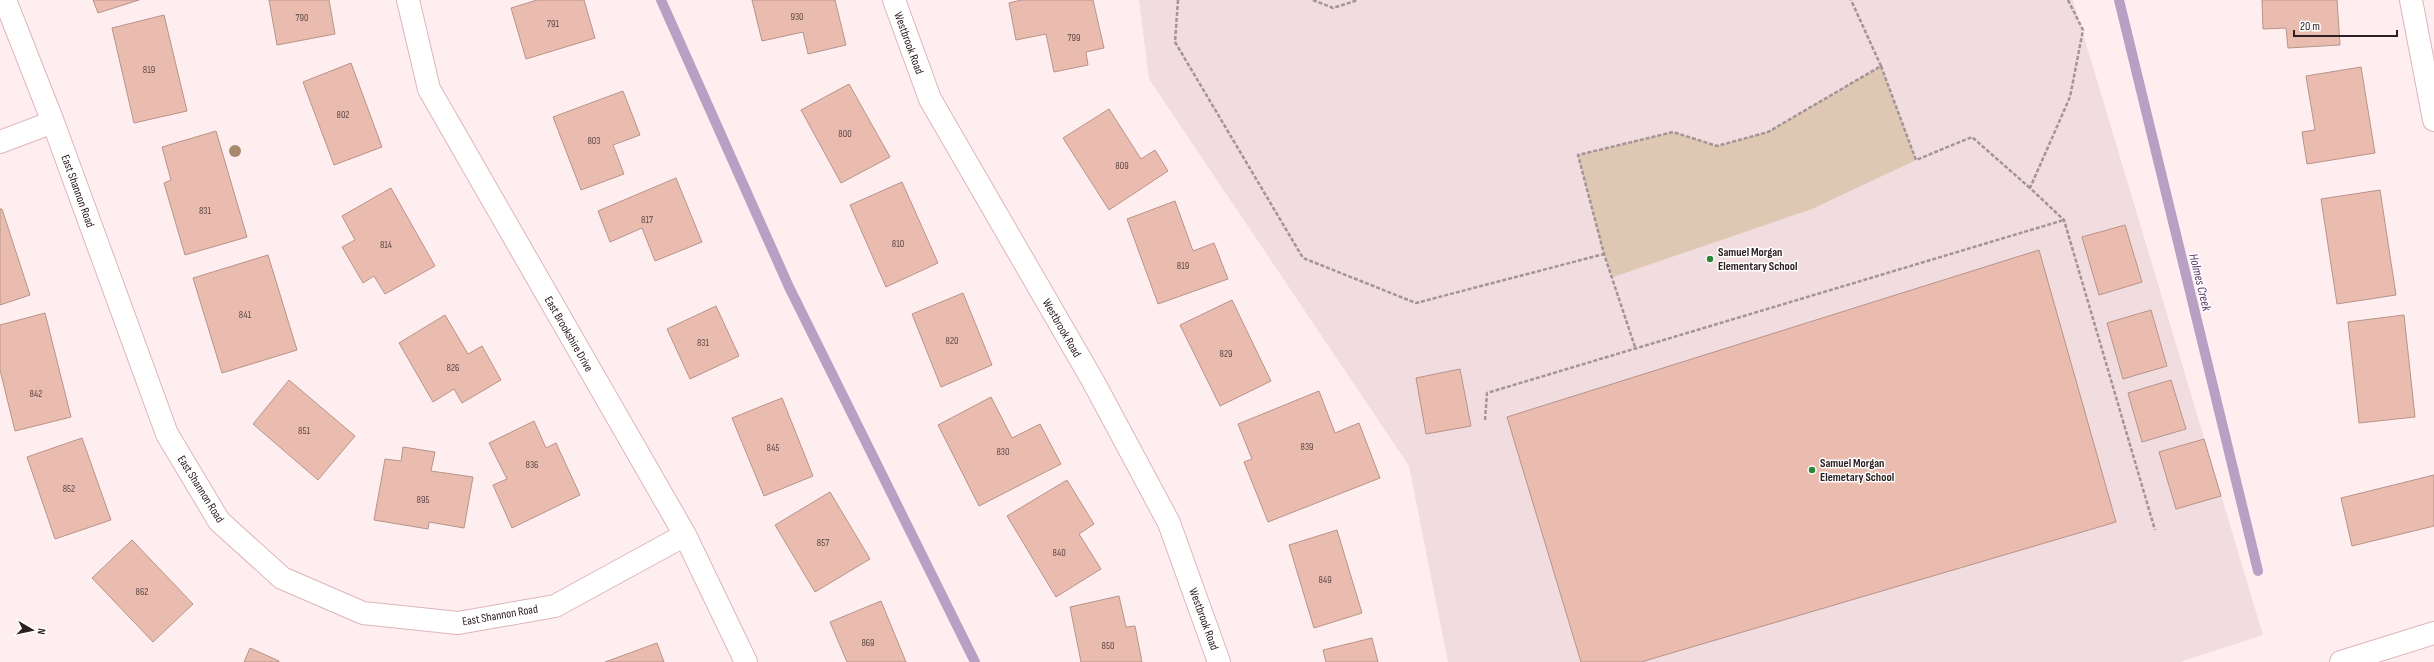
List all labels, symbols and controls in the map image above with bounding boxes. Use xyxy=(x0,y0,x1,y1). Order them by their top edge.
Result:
street label: Westbrook Road xyxy=(890,10,927,76)
house number: 930 xyxy=(790,11,804,23)
house number: 790 xyxy=(296,12,308,24)
scale bar xyxy=(2294,12,2397,38)
house number: 791 xyxy=(547,18,559,30)
text: 20 m xyxy=(2300,19,2320,34)
house number: 799 xyxy=(1068,32,1080,44)
house number: 819 xyxy=(143,64,155,76)
house number: 802 xyxy=(337,109,349,121)
house number: 800 xyxy=(838,128,852,140)
house number: 803 xyxy=(587,135,601,147)
street label: East Shannon Road xyxy=(57,153,98,230)
house number: 809 xyxy=(1115,160,1129,172)
house number: 831 xyxy=(199,205,212,217)
house number: 817 xyxy=(641,214,653,226)
house number: 810 xyxy=(892,238,904,250)
house number: 814 xyxy=(380,239,392,251)
place label: Samuel Morgan Elementary School xyxy=(1718,245,1798,274)
water label: Holmes Creek xyxy=(2185,252,2215,314)
marker: Samuel Morgan Elementary School xyxy=(1705,254,1715,264)
house number: 819 xyxy=(1177,260,1189,272)
street label: East Brookshire Drive xyxy=(541,294,596,375)
street label: Westbrook Road xyxy=(1039,296,1084,360)
house number: 841 xyxy=(239,309,252,321)
house number: 820 xyxy=(945,335,959,347)
house number: 831 xyxy=(697,337,710,349)
house number: 829 xyxy=(1219,348,1233,360)
house number: 826 xyxy=(446,362,460,374)
house number: 842 xyxy=(30,388,42,400)
house number: 851 xyxy=(298,425,310,437)
house number: 839 xyxy=(1301,441,1314,453)
house number: 845 xyxy=(767,442,779,454)
house number: 830 xyxy=(996,446,1010,458)
street label: East Shannon Road xyxy=(174,453,227,526)
place label: Samuel Morgan Elemetary School xyxy=(1820,456,1894,485)
house number: 836 xyxy=(526,459,538,471)
marker: Samuel Morgan Elemetary School xyxy=(1807,465,1817,475)
house number: 852 xyxy=(63,483,75,495)
house number: 895 xyxy=(417,494,429,506)
house number: 857 xyxy=(817,537,829,549)
house number: 840 xyxy=(1052,547,1066,559)
house number: 849 xyxy=(1318,574,1332,586)
house number: 862 xyxy=(136,586,148,598)
street label: Westbrook Road xyxy=(1185,586,1222,652)
street label: East Shannon Road xyxy=(461,601,539,630)
north arrow xyxy=(12,610,52,650)
text: N xyxy=(34,628,48,636)
house number: 869 xyxy=(861,637,875,649)
house number: 850 xyxy=(1102,640,1114,652)

